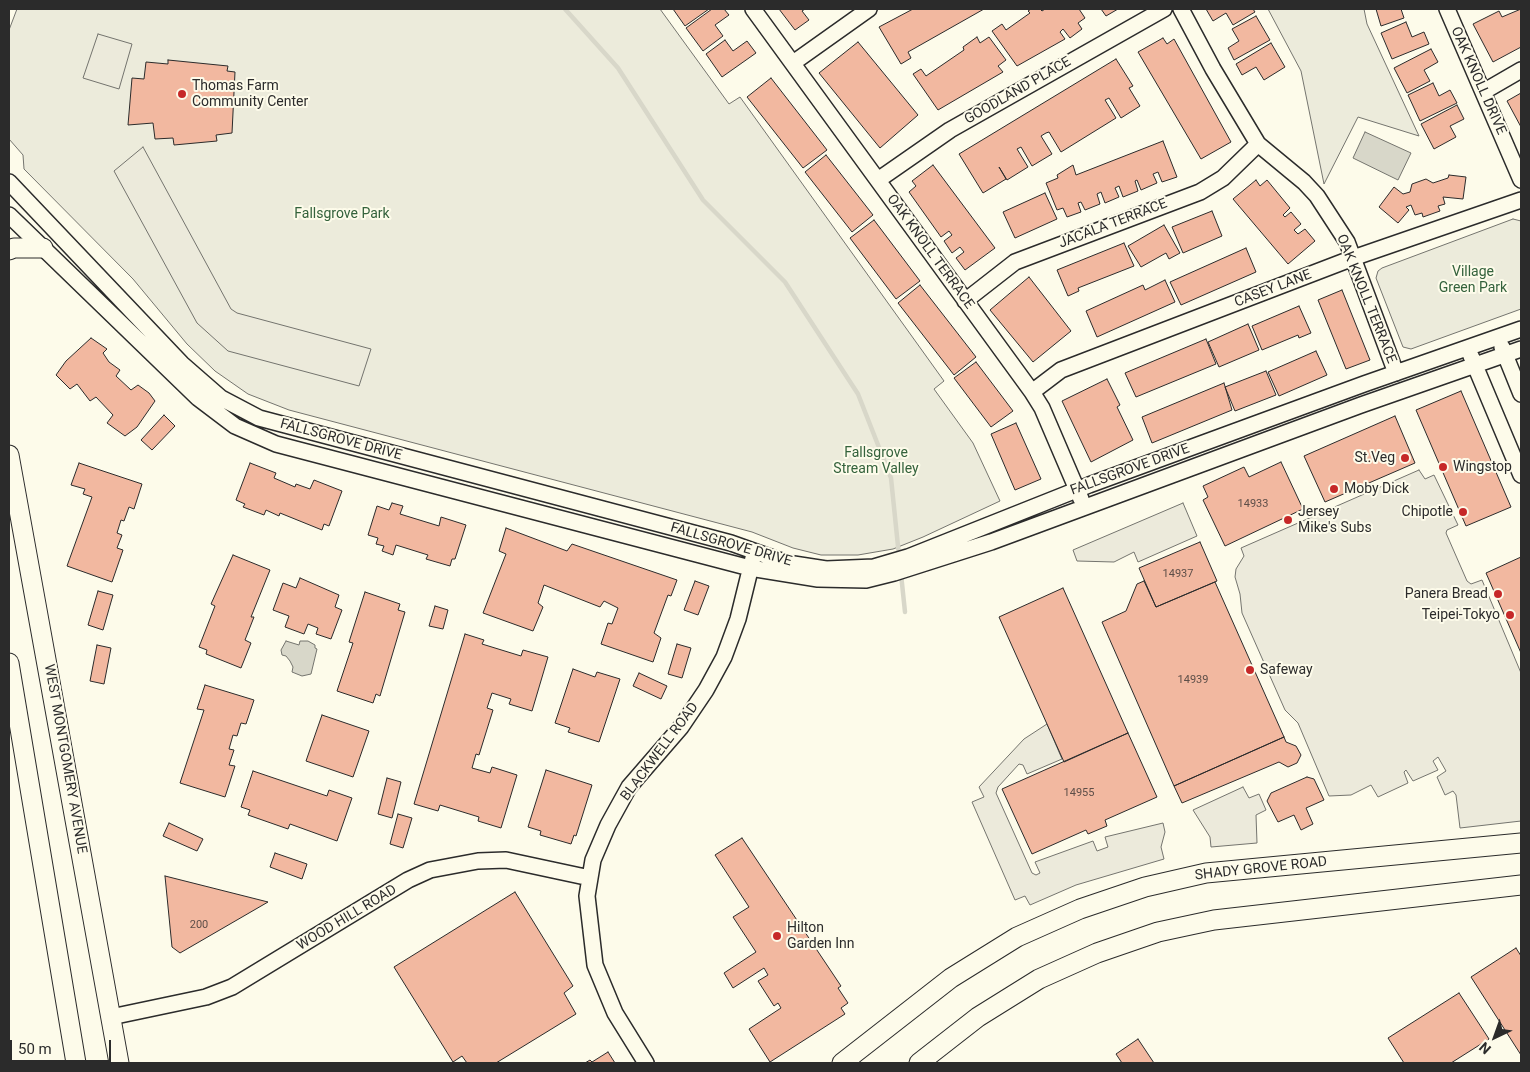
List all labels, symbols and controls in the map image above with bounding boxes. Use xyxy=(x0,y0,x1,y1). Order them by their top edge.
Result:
street label: OAK KNOLL DRIVE xyxy=(1447,24,1509,138)
street label: GOODLAND PLACE xyxy=(962,54,1074,128)
place label: Thomas Farm Community Center xyxy=(192,78,308,110)
marker: Thomas Farm Community Center xyxy=(176,88,188,100)
street label: OAK KNOLL TERRACE xyxy=(883,191,977,313)
street label: JACALA TERRACE xyxy=(1056,196,1170,252)
park label: Fallsgrove Park xyxy=(294,206,390,222)
street label: OAK KNOLL TERRACE xyxy=(1332,232,1400,366)
park label: Village Green Park xyxy=(1439,264,1507,296)
street label: CASEY LANE xyxy=(1232,267,1314,311)
street label: FALLSGROVE DRIVE xyxy=(278,416,404,464)
street label: FALLSGROVE DRIVE xyxy=(1068,441,1192,499)
park label: Fallsgrove Stream Valley xyxy=(833,445,919,478)
place label: St.Veg xyxy=(1355,450,1395,466)
marker: St.Veg xyxy=(1399,452,1411,464)
place label: Wingstop xyxy=(1453,459,1512,475)
marker: Wingstop xyxy=(1437,461,1449,473)
place label: Moby Dick xyxy=(1344,481,1409,497)
marker: Moby Dick xyxy=(1328,483,1340,495)
house number: 14933 xyxy=(1238,497,1268,511)
place label: Jersey Mike's Subs xyxy=(1298,504,1372,536)
place label: Chipotle xyxy=(1402,504,1453,520)
marker: Chipotle xyxy=(1457,506,1469,518)
marker: Jersey Mike's Subs xyxy=(1282,514,1294,526)
street label: FALLSGROVE DRIVE xyxy=(668,520,794,570)
house number: 14937 xyxy=(1163,567,1193,581)
place label: Panera Bread xyxy=(1405,586,1488,602)
marker: Panera Bread xyxy=(1492,588,1504,600)
place label: Teipei-Tokyo xyxy=(1422,607,1500,623)
marker: Teipei-Tokyo xyxy=(1504,609,1516,621)
place label: Safeway xyxy=(1260,662,1313,678)
street label: WEST MONTGOMERY AVENUE xyxy=(40,663,90,855)
marker: Safeway xyxy=(1244,664,1256,676)
house number: 14939 xyxy=(1178,673,1208,687)
street label: BLACKWELL ROAD xyxy=(618,700,702,804)
house number: 14955 xyxy=(1064,786,1094,800)
street label: SHADY GROVE ROAD xyxy=(1194,854,1328,884)
street label: WOOD HILL ROAD xyxy=(294,882,400,954)
house number: 200 xyxy=(190,918,208,932)
place label: Hilton Garden Inn xyxy=(787,920,855,952)
marker: Hilton Garden Inn xyxy=(771,930,783,942)
north arrow xyxy=(1470,1012,1520,1062)
scale bar xyxy=(12,1030,114,1062)
text: N xyxy=(1476,1039,1494,1057)
text: 50 m xyxy=(18,1040,52,1058)

